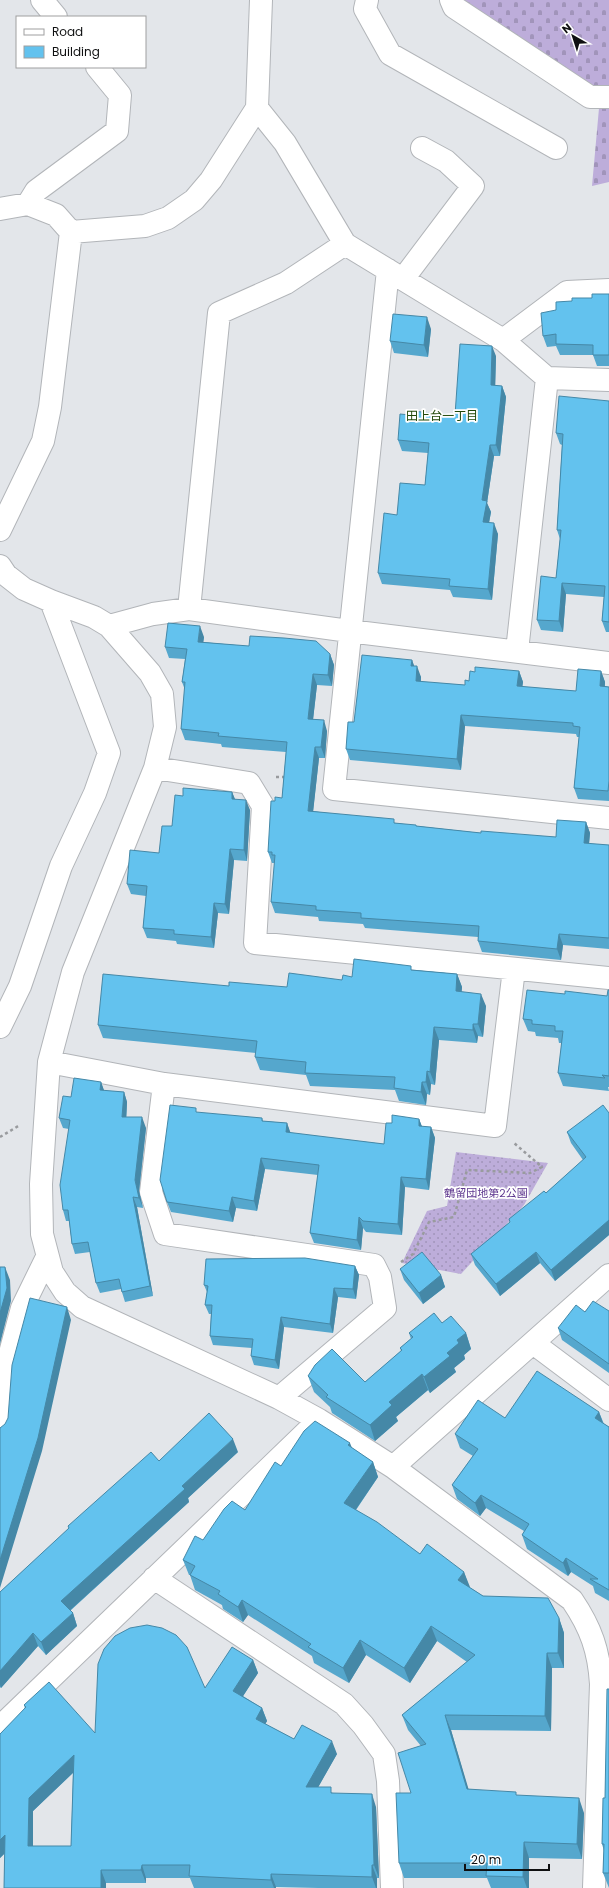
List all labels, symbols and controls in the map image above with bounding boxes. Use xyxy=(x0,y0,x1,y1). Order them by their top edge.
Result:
legend xyxy=(16,16,146,68)
north arrow xyxy=(553,16,593,56)
text: N xyxy=(558,19,575,37)
text: Road xyxy=(52,23,83,40)
text: Building xyxy=(52,43,100,60)
district label: 田上台一丁目 xyxy=(406,407,478,424)
park label: 鶴留団地第2公園 xyxy=(444,1185,528,1201)
scale bar xyxy=(465,1846,549,1872)
text: 20 m xyxy=(471,1851,501,1868)

